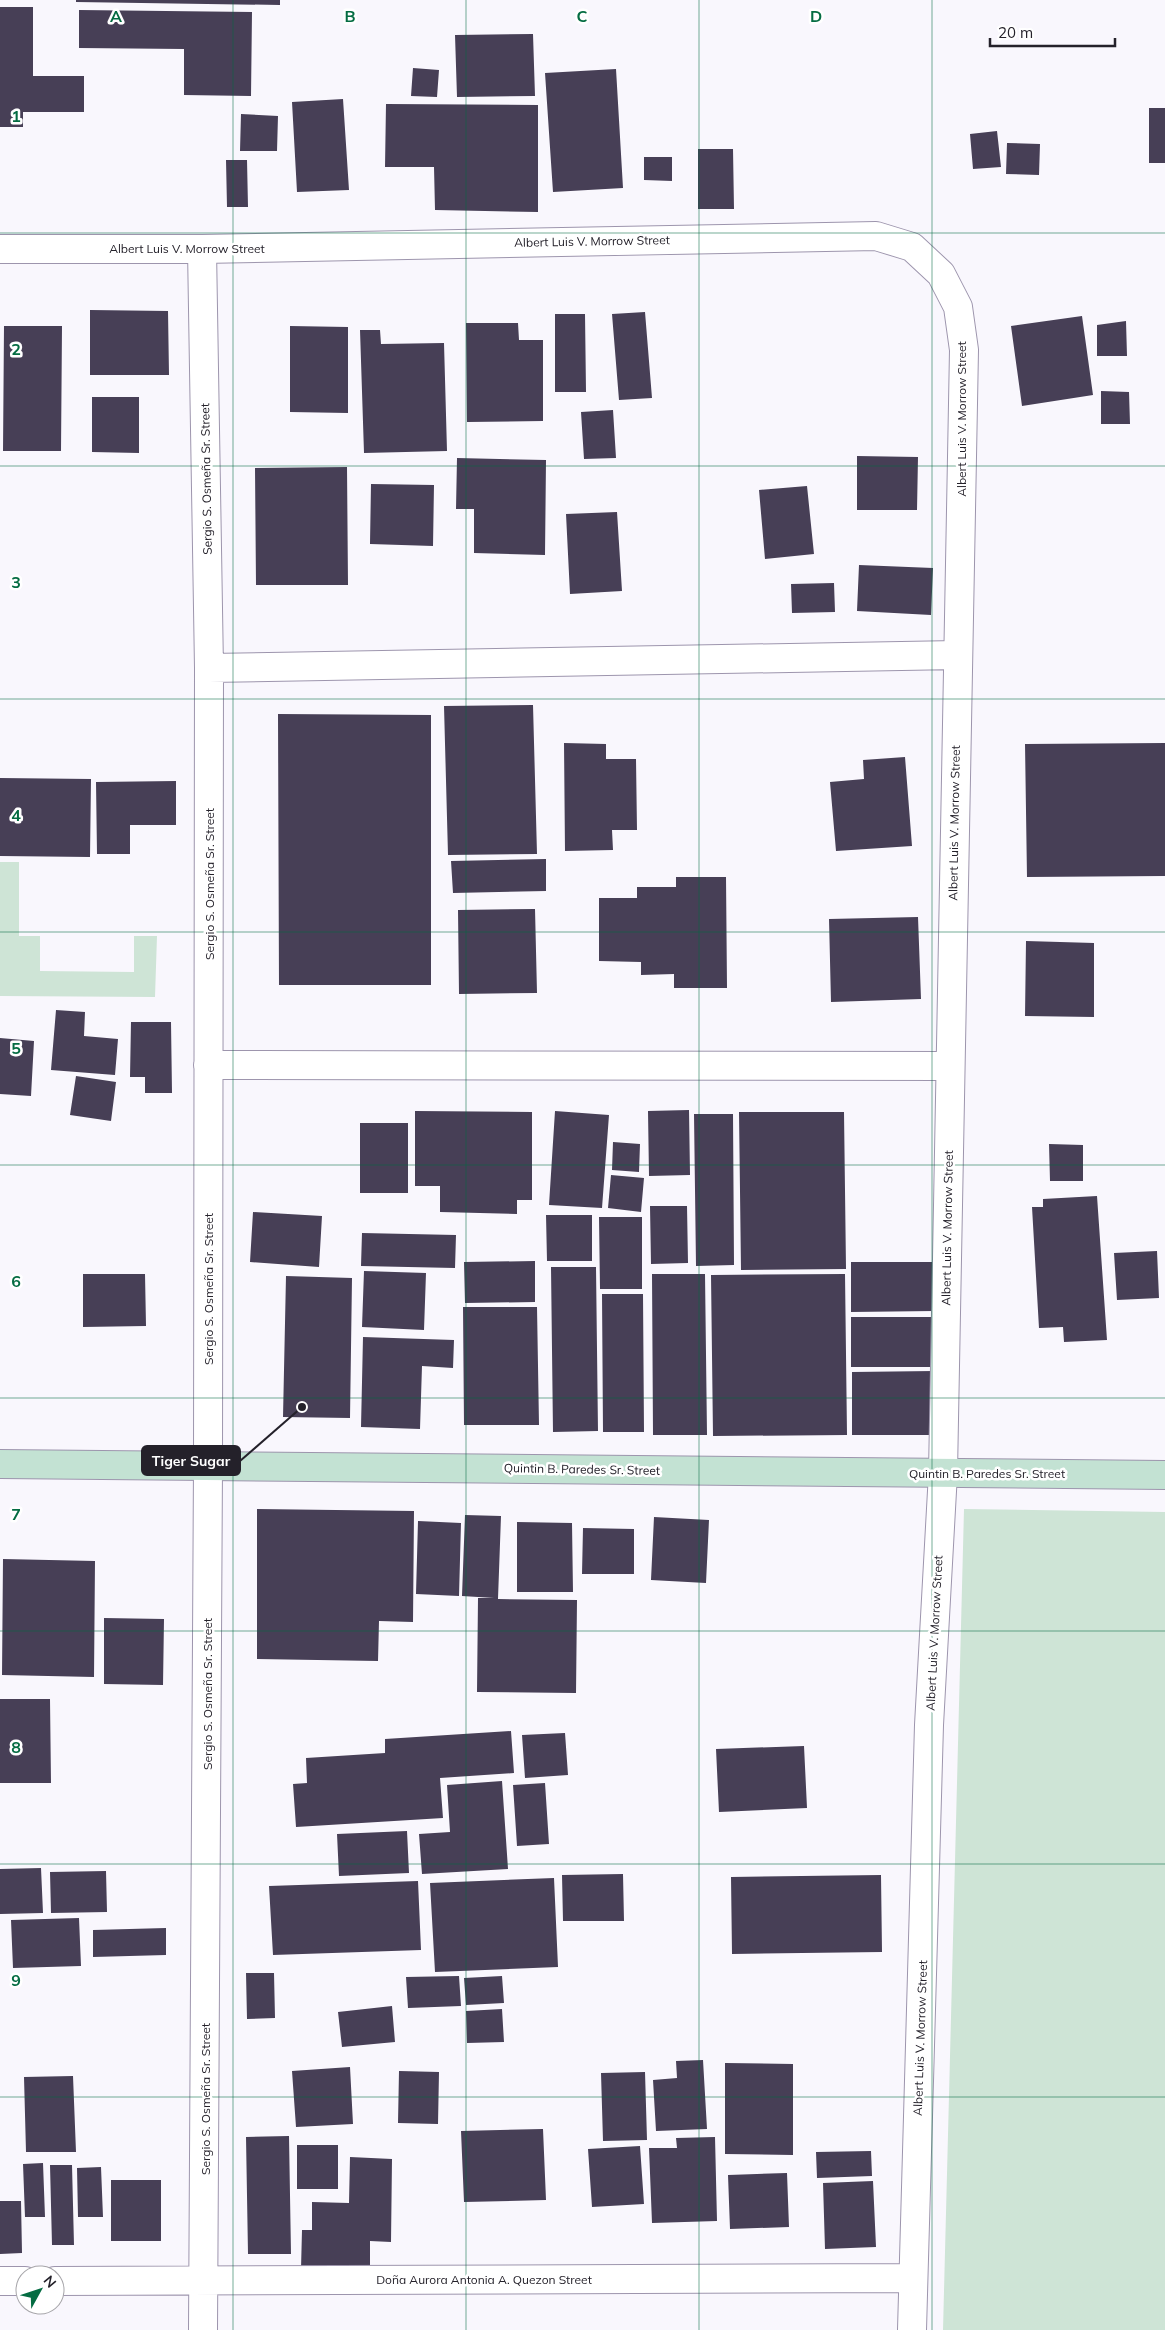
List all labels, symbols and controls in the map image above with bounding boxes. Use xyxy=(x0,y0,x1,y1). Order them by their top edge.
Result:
text: A xyxy=(110,6,122,26)
text: B xyxy=(344,6,356,26)
text: C xyxy=(577,6,588,26)
text: D xyxy=(810,6,822,26)
scale bar xyxy=(990,15,1115,47)
text: 20 m xyxy=(998,23,1033,42)
text: 1 xyxy=(11,106,21,126)
street label: Albert Luis V. Morrow Street xyxy=(514,232,670,250)
street label: Albert Luis V. Morrow Street xyxy=(109,241,265,256)
text: 2 xyxy=(11,339,21,359)
street label: Albert Luis V. Morrow Street xyxy=(954,341,969,497)
street label: Sergio S. Osmeña Sr. Street xyxy=(197,403,215,555)
text: 3 xyxy=(11,572,21,592)
street label: Albert Luis V. Morrow Street xyxy=(945,745,963,901)
text: 4 xyxy=(11,805,21,825)
street label: Sergio S. Osmeña Sr. Street xyxy=(202,808,217,960)
text: 5 xyxy=(11,1038,21,1058)
street label: Albert Luis V. Morrow Street xyxy=(938,1150,956,1306)
street label: Sergio S. Osmeña Sr. Street xyxy=(201,1213,216,1365)
text: 6 xyxy=(11,1271,21,1291)
callout: Tiger Sugar xyxy=(142,1446,240,1475)
text: Tiger Sugar xyxy=(152,1452,231,1470)
street label: Quintin B. Paredes Sr. Street xyxy=(504,1460,660,1478)
street label: Quintin B. Paredes Sr. Street xyxy=(909,1466,1065,1481)
text: 7 xyxy=(11,1504,21,1524)
street label: Albert Luis V. Morrow Street xyxy=(922,1555,946,1711)
street label: Sergio S. Osmeña Sr. Street xyxy=(200,1618,215,1770)
text: 8 xyxy=(11,1737,21,1757)
street label: Albert Luis V. Morrow Street xyxy=(910,1960,930,2116)
text: 9 xyxy=(11,1970,21,1990)
street label: Sergio S. Osmeña Sr. Street xyxy=(198,2023,213,2175)
north arrow xyxy=(15,2265,65,2315)
text: N xyxy=(40,2272,60,2291)
street label: Doña Aurora Antonia A. Quezon Street xyxy=(376,2272,592,2287)

